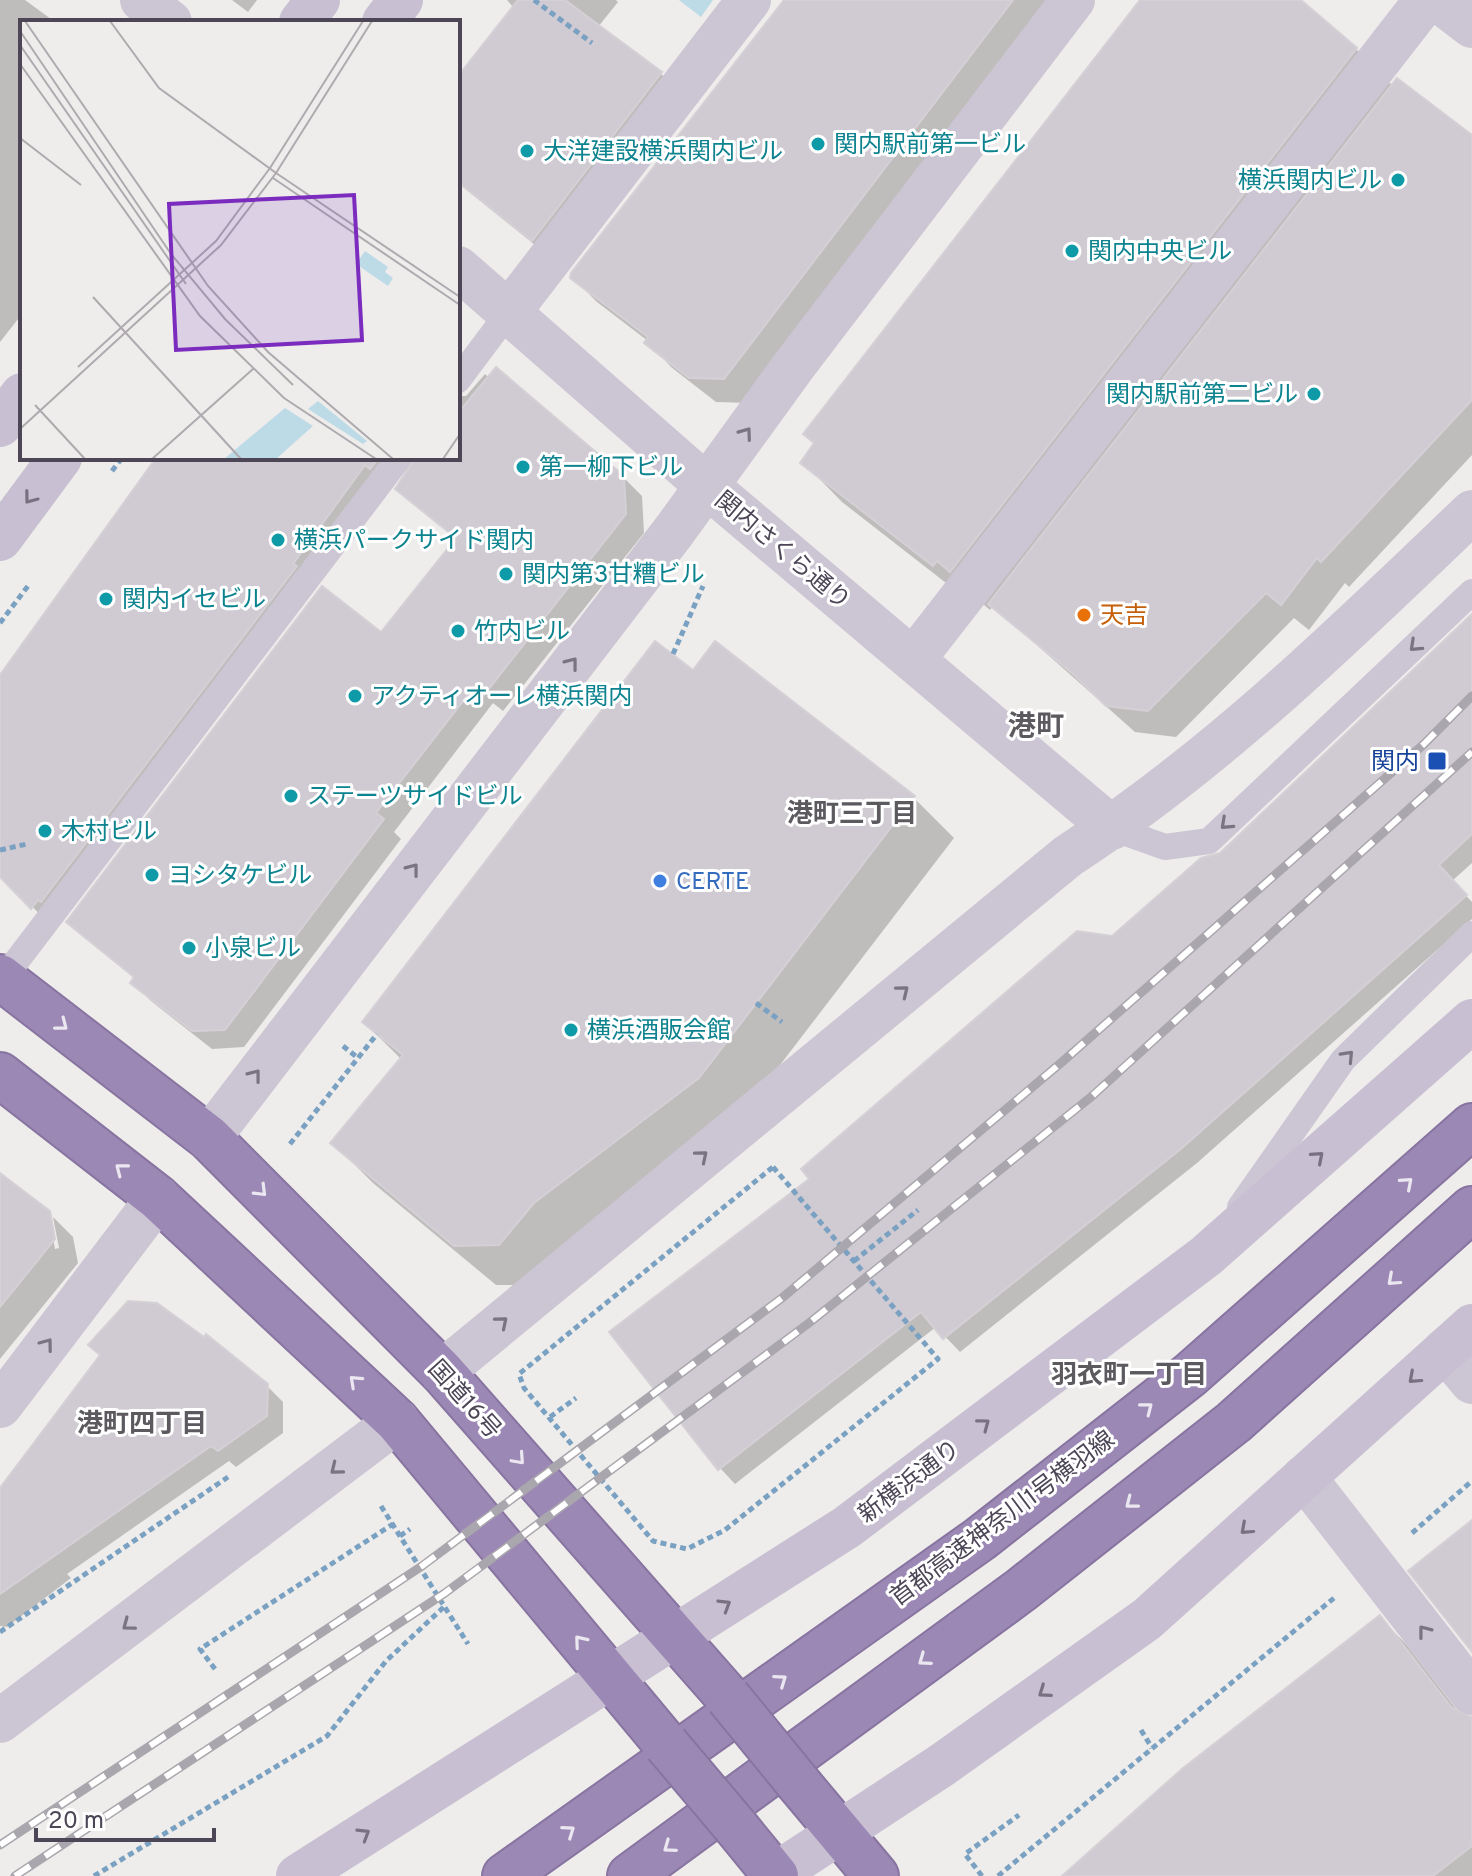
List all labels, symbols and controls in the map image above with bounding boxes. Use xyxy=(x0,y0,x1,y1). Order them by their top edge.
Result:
inset map xyxy=(20,20,460,460)
place label: 関内駅前第一ビル xyxy=(834,131,1026,161)
marker: 関内駅前第一ビル xyxy=(809,135,827,153)
place label: 大洋建設横浜関内ビル xyxy=(543,138,783,168)
marker: 大洋建設横浜関内ビル xyxy=(518,142,536,160)
place label: 横浜関内ビル xyxy=(1238,167,1382,197)
marker: 横浜関内ビル xyxy=(1389,171,1407,189)
place label: 関内中央ビル xyxy=(1088,238,1232,268)
marker: 関内中央ビル xyxy=(1063,242,1081,260)
place label: 関内駅前第二ビル xyxy=(1106,381,1298,411)
marker: 関内駅前第二ビル xyxy=(1305,385,1323,403)
one-way arrow xyxy=(736,428,751,442)
place label: 第一柳下ビル xyxy=(539,454,683,484)
marker: 第一柳下ビル xyxy=(514,458,532,476)
street label: 関内さくら通り xyxy=(708,486,856,617)
one-way arrow xyxy=(25,490,40,504)
place label: 横浜パークサイド関内 xyxy=(294,527,534,557)
marker: 横浜パークサイド関内 xyxy=(269,531,287,549)
place label: 関内第3甘糟ビル xyxy=(522,561,704,591)
marker: 関内第3甘糟ビル xyxy=(497,565,515,583)
place label: 関内イセビル xyxy=(122,586,266,616)
marker: 関内イセビル xyxy=(97,590,115,608)
place label: 天吉 xyxy=(1100,602,1148,632)
marker: 天吉 xyxy=(1075,606,1093,624)
place label: 竹内ビル xyxy=(474,618,570,648)
marker: 竹内ビル xyxy=(449,622,467,640)
one-way arrow xyxy=(1410,636,1424,651)
one-way arrow xyxy=(562,658,577,672)
place label: アクティオーレ横浜関内 xyxy=(371,683,632,713)
marker: アクティオーレ横浜関内 xyxy=(346,687,364,705)
district label: 港町 xyxy=(1008,710,1064,746)
place label: 関内 xyxy=(1371,748,1419,778)
marker: 関内 xyxy=(1426,750,1448,772)
place label: ステーツサイドビル xyxy=(307,783,523,813)
marker: ステーツサイドビル xyxy=(282,787,300,805)
district label: 港町三丁目 xyxy=(787,799,917,832)
one-way arrow xyxy=(1221,815,1235,830)
place label: 木村ビル xyxy=(61,818,157,848)
marker: 木村ビル xyxy=(36,822,54,840)
place label: ヨシタケビル xyxy=(168,862,312,892)
one-way arrow xyxy=(404,863,418,878)
marker: ヨシタケビル xyxy=(143,866,161,884)
place label: CERTE xyxy=(676,868,749,898)
marker: CERTE xyxy=(651,872,669,890)
place label: 小泉ビル xyxy=(205,935,301,965)
marker: 小泉ビル xyxy=(180,939,198,957)
one-way arrow xyxy=(894,986,908,1001)
one-way arrow xyxy=(53,1015,68,1029)
place label: 横浜酒販会館 xyxy=(587,1017,731,1047)
marker: 横浜酒販会館 xyxy=(562,1021,580,1039)
one-way arrow xyxy=(1339,1051,1354,1065)
one-way arrow xyxy=(245,1069,259,1084)
one-way arrow xyxy=(693,1151,707,1166)
one-way arrow xyxy=(1309,1152,1324,1167)
one-way arrow xyxy=(115,1165,130,1179)
one-way arrow xyxy=(1397,1179,1412,1193)
one-way arrow xyxy=(252,1181,266,1196)
one-way arrow xyxy=(1388,1270,1403,1285)
one-way arrow xyxy=(493,1317,507,1332)
one-way arrow xyxy=(38,1338,52,1353)
street label: 国道16号 xyxy=(420,1355,507,1446)
district label: 羽衣町一丁目 xyxy=(1051,1360,1207,1393)
one-way arrow xyxy=(1409,1368,1423,1383)
one-way arrow xyxy=(350,1377,365,1391)
one-way arrow xyxy=(1138,1404,1153,1418)
district label: 港町四丁目 xyxy=(77,1409,207,1442)
one-way arrow xyxy=(975,1419,990,1434)
street label: 首都高速神奈川1号横羽線 xyxy=(885,1425,1121,1614)
street label: 新横浜通り xyxy=(853,1435,967,1531)
one-way arrow xyxy=(509,1449,524,1464)
one-way arrow xyxy=(331,1459,345,1474)
one-way arrow xyxy=(1126,1493,1140,1508)
one-way arrow xyxy=(1241,1520,1255,1535)
one-way arrow xyxy=(716,1600,731,1615)
one-way arrow xyxy=(122,1616,137,1630)
one-way arrow xyxy=(1419,1626,1434,1640)
one-way arrow xyxy=(575,1636,590,1650)
one-way arrow xyxy=(919,1650,933,1665)
one-way arrow xyxy=(772,1675,786,1690)
one-way arrow xyxy=(1038,1682,1053,1697)
scale bar xyxy=(36,1792,214,1842)
text: 20 m xyxy=(48,1807,104,1837)
one-way arrow xyxy=(560,1826,575,1841)
one-way arrow xyxy=(355,1829,369,1844)
one-way arrow xyxy=(664,1837,678,1852)

